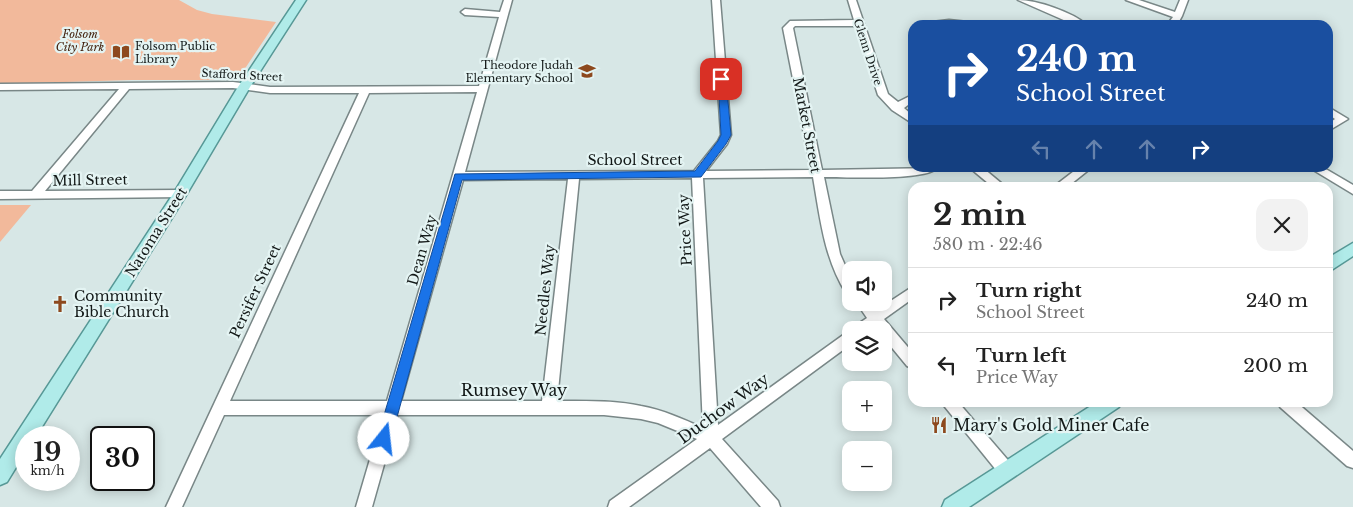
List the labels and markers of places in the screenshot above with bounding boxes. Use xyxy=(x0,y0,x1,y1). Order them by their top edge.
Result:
place label: Folsom Public Library xyxy=(135,39,215,66)
library icon: Folsom Public Library xyxy=(111,42,131,62)
place label: Theodore Judah Elementary School xyxy=(466,58,573,85)
pin xyxy=(700,58,742,100)
school or university icon: Theodore Judah Elementary School xyxy=(577,61,597,81)
place label: Community Bible Church xyxy=(74,287,170,321)
church icon: Community Bible Church xyxy=(50,294,70,314)
restaurant icon: Mary's Gold Miner Cafe xyxy=(929,415,949,435)
place label: Mary's Gold Miner Cafe xyxy=(953,415,1149,435)

